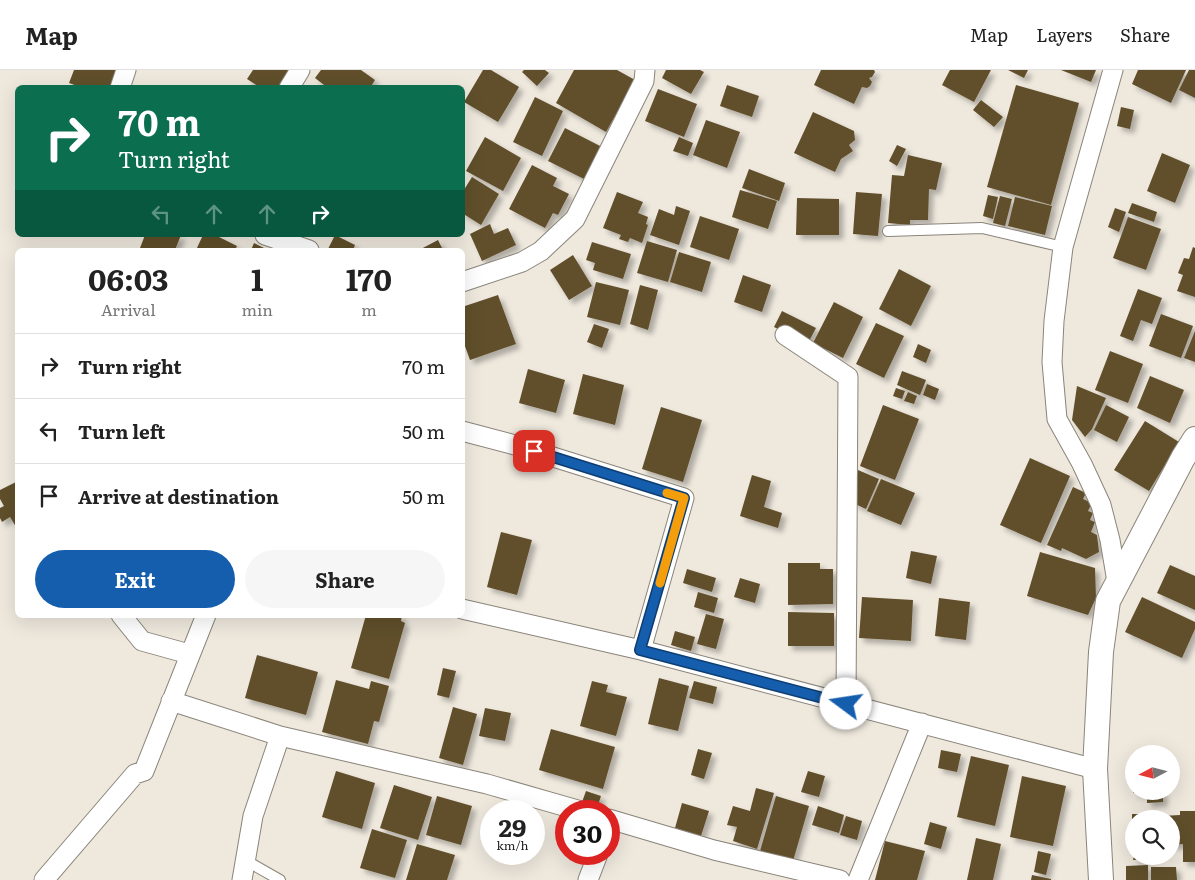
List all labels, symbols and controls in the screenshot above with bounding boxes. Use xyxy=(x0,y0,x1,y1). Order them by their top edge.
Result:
text: Map xyxy=(25,17,78,52)
text: Map xyxy=(970,21,1008,48)
text: Layers xyxy=(1036,21,1092,48)
text: Share xyxy=(1120,21,1170,48)
text: 70 m xyxy=(118,95,200,147)
icon: right xyxy=(35,105,100,170)
text: Turn right xyxy=(118,142,230,175)
icon: left xyxy=(147,200,175,228)
icon: ahead xyxy=(200,200,228,228)
icon: ahead xyxy=(253,200,281,228)
icon: right xyxy=(306,200,334,228)
text: 06:03 xyxy=(88,256,168,300)
text: 1 xyxy=(251,256,263,300)
text: 170 xyxy=(346,256,392,300)
text: Arrival xyxy=(101,297,156,321)
text: min xyxy=(241,297,273,321)
text: m xyxy=(361,297,377,321)
icon: right xyxy=(35,352,63,380)
text: Turn right xyxy=(78,352,182,380)
text: 70 m xyxy=(402,352,445,380)
icon: left xyxy=(35,417,63,445)
text: Turn left xyxy=(78,417,165,445)
text: 50 m xyxy=(402,417,445,445)
pin xyxy=(513,430,555,472)
icon: arrive xyxy=(520,437,548,465)
icon: arrive xyxy=(35,482,63,510)
text: Arrive at destination xyxy=(78,482,279,510)
text: 50 m xyxy=(402,482,445,510)
button: Exit xyxy=(35,550,235,608)
button: Share xyxy=(245,550,445,608)
position arrow xyxy=(819,677,871,729)
north arrow xyxy=(1125,745,1180,800)
map controls xyxy=(1125,745,1180,865)
speed limit sign: 30 xyxy=(555,800,620,865)
text: 29 xyxy=(499,808,526,845)
button: search xyxy=(1125,810,1180,865)
text: km/h xyxy=(497,836,528,854)

